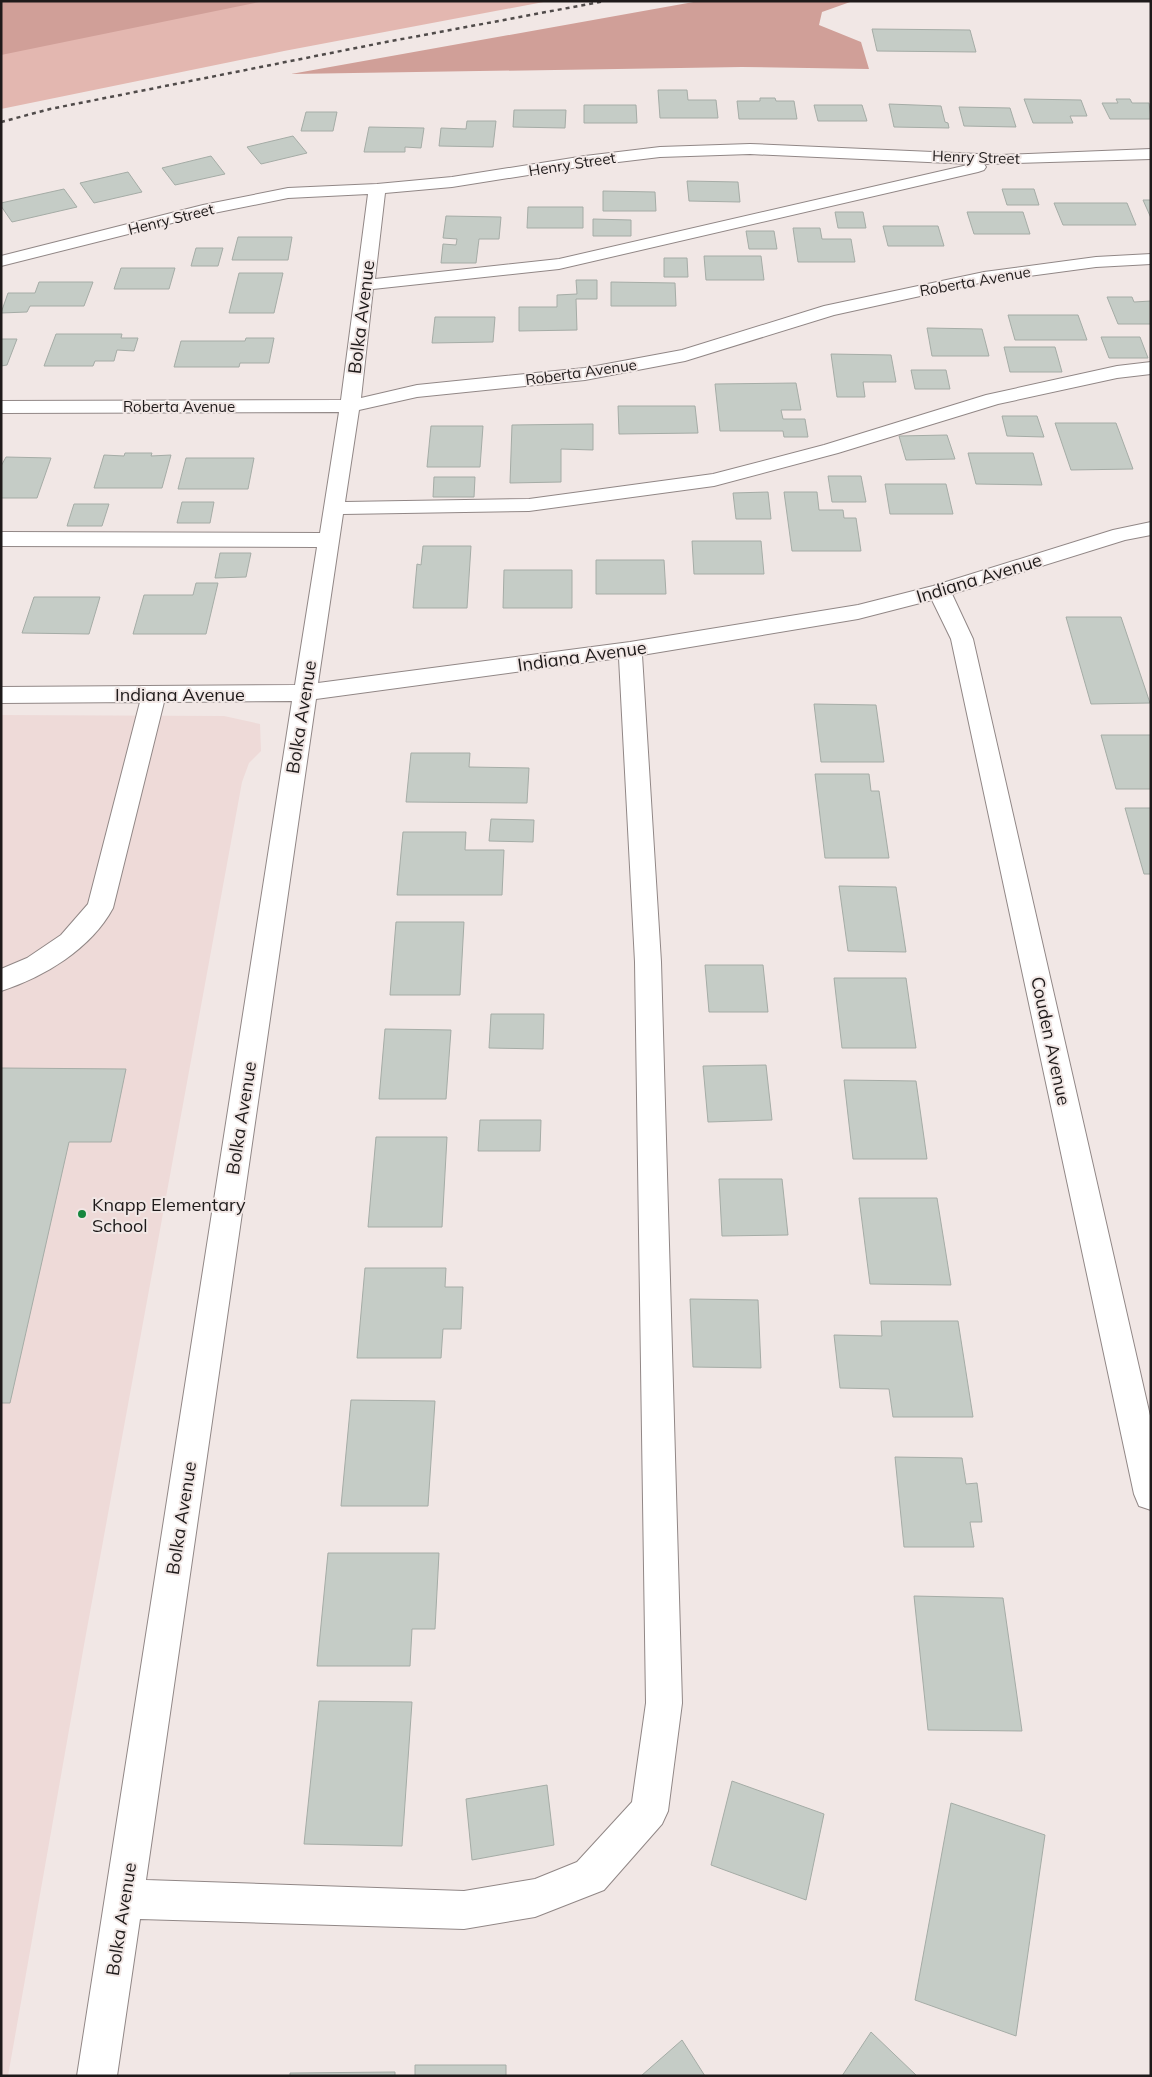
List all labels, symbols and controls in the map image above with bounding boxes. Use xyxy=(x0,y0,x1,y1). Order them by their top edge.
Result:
street label: Henry Street xyxy=(932,146,1020,168)
street label: Henry Street xyxy=(527,148,617,180)
street label: Henry Street xyxy=(126,199,216,239)
street label: Bolka Avenue xyxy=(343,259,379,375)
street label: Roberta Avenue xyxy=(918,262,1032,300)
street label: Roberta Avenue xyxy=(524,355,638,389)
street label: Roberta Avenue xyxy=(123,397,235,416)
street label: Indiana Avenue xyxy=(914,548,1044,608)
street label: Indiana Avenue xyxy=(516,636,648,676)
street label: Bolka Avenue xyxy=(281,659,321,775)
street label: Indiana Avenue xyxy=(115,683,245,706)
street label: Couden Avenue xyxy=(1026,975,1076,1107)
street label: Bolka Avenue xyxy=(221,1060,261,1176)
place label: Knapp Elementary School xyxy=(92,1193,246,1237)
marker: Knapp Elementary School xyxy=(76,1208,88,1220)
street label: Bolka Avenue xyxy=(161,1460,201,1576)
street label: Bolka Avenue xyxy=(101,1861,141,1977)

